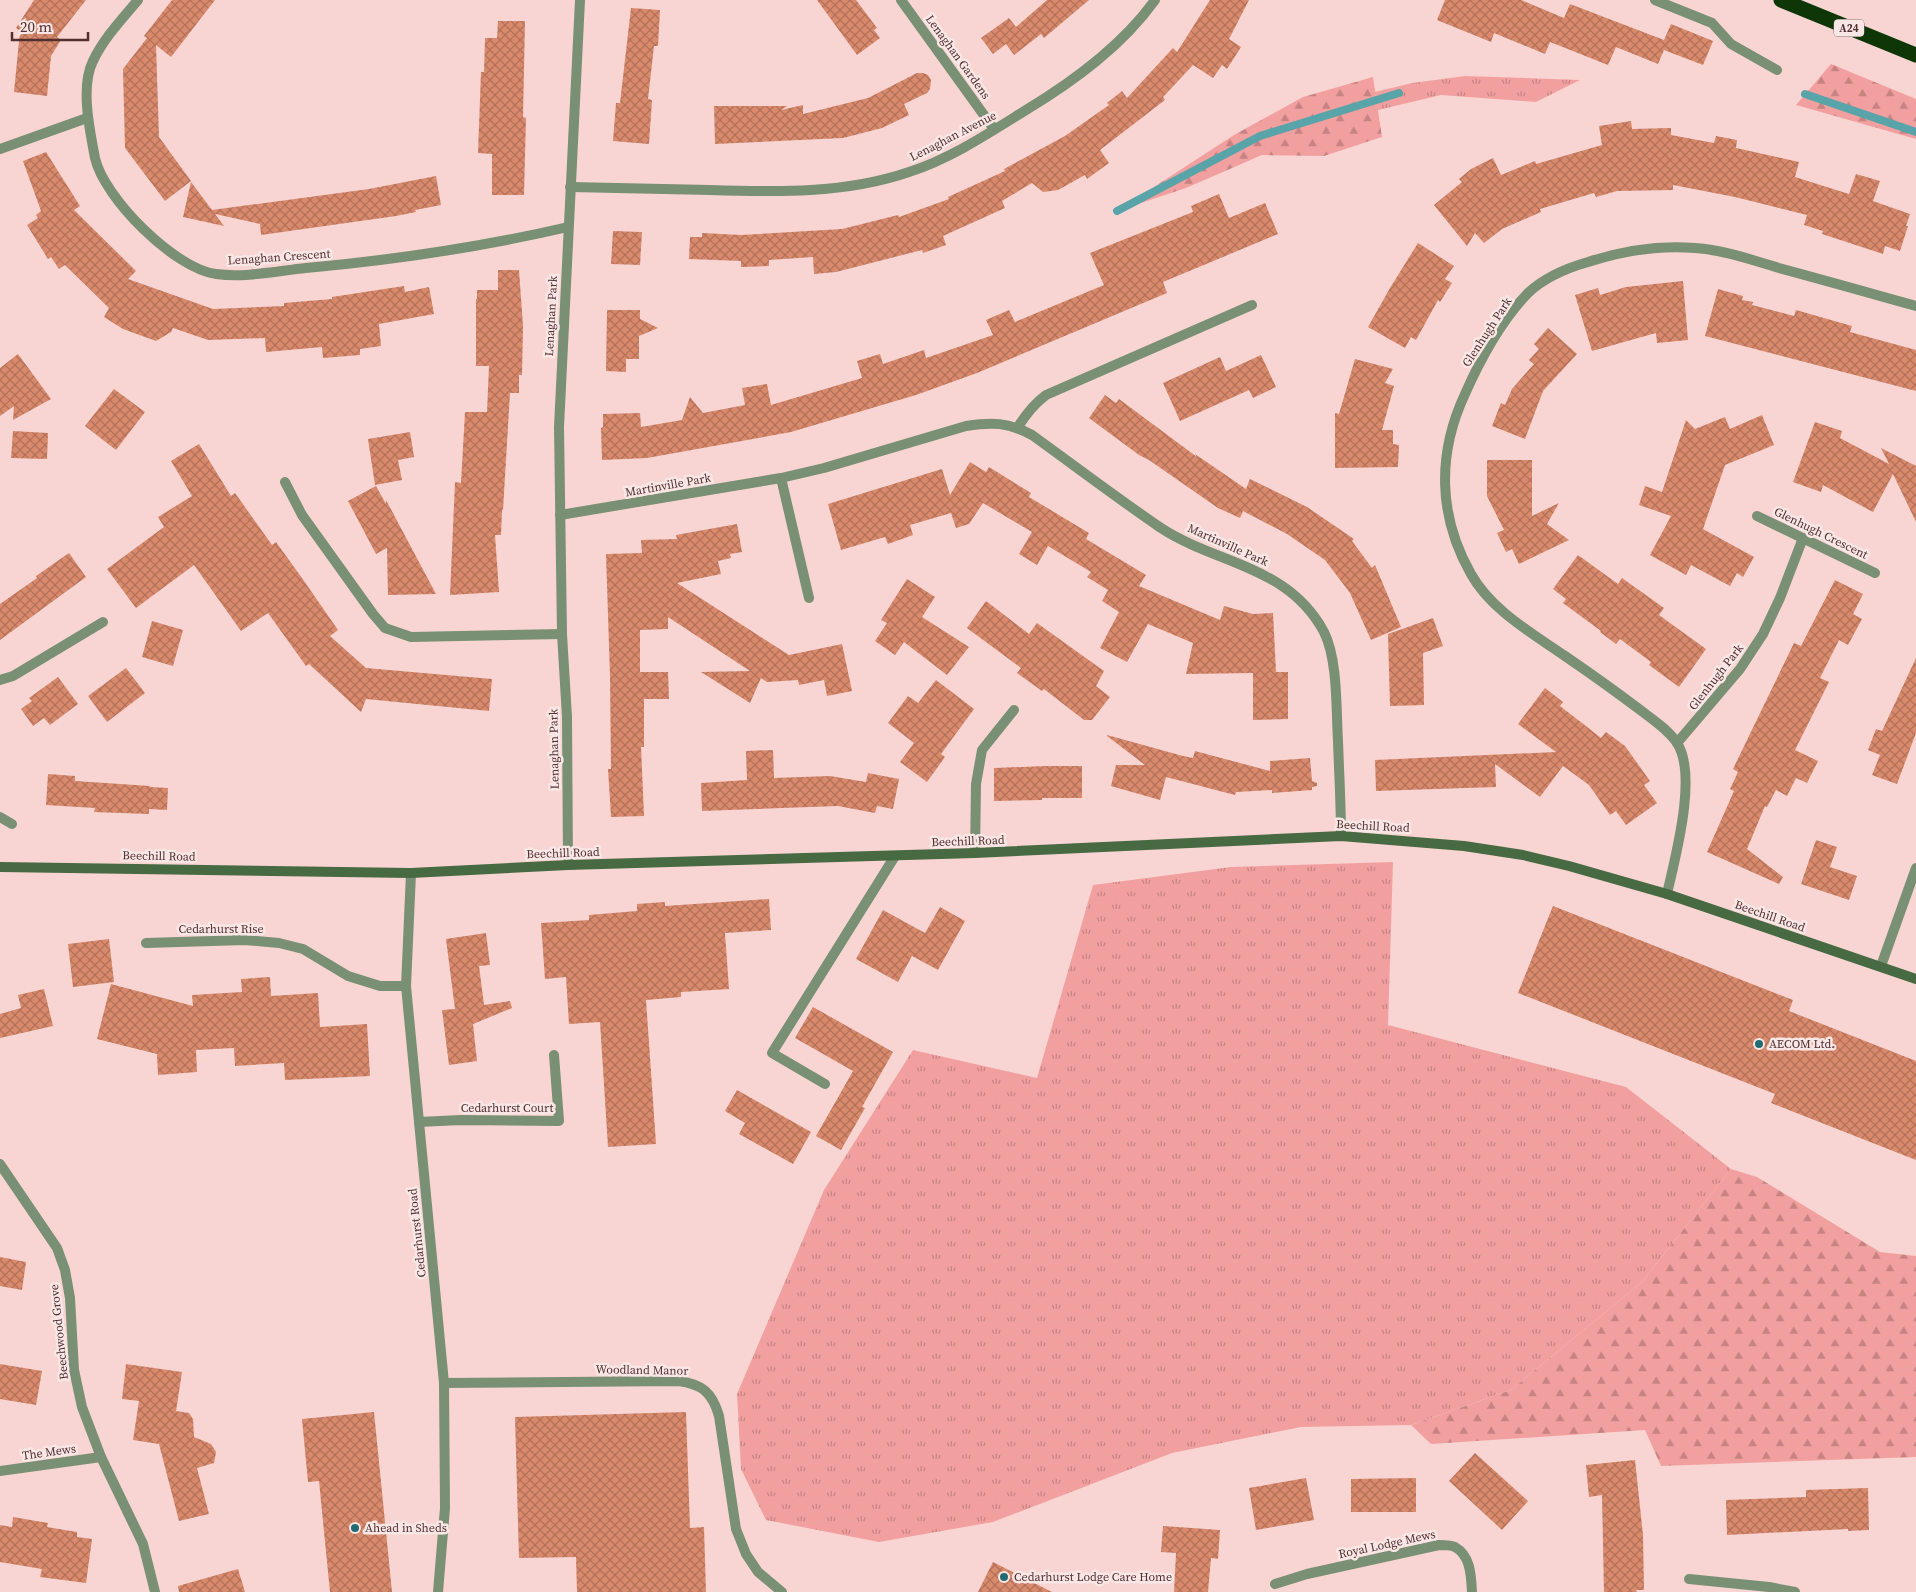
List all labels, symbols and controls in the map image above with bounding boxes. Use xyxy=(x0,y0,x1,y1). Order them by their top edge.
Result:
scale bar xyxy=(12,10,89,42)
street label: Lenaghan Gardens xyxy=(922,12,994,102)
text: 20 m xyxy=(20,16,52,37)
road number: A24 xyxy=(1834,19,1864,36)
street label: Lenaghan Avenue xyxy=(907,107,999,165)
street label: Lenaghan Crescent xyxy=(227,245,331,269)
street label: Lenaghan Park xyxy=(541,275,561,357)
street label: Glenhugh Park xyxy=(1459,294,1516,370)
street label: Martinville Park xyxy=(624,470,712,500)
street label: Glenhugh Crescent xyxy=(1772,503,1871,563)
street label: Martinville Park xyxy=(1185,520,1271,570)
street label: Glenhugh Park xyxy=(1685,640,1747,713)
street label: Lenaghan Park xyxy=(545,708,563,789)
street label: Beechill Road xyxy=(1336,816,1410,836)
street label: Beechill Road xyxy=(931,832,1005,850)
street label: Beechill Road xyxy=(526,844,600,862)
street label: Beechill Road xyxy=(122,847,196,865)
street label: Beechill Road xyxy=(1733,896,1808,936)
street label: Cedarhurst Rise xyxy=(178,921,264,937)
place label: AECOM Ltd. xyxy=(1769,1036,1835,1052)
marker: AECOM Ltd. xyxy=(1753,1038,1765,1050)
street label: Cedarhurst Court xyxy=(461,1100,553,1116)
street label: Cedarhurst Road xyxy=(404,1187,430,1278)
street label: Beechwood Grove xyxy=(46,1284,72,1380)
street label: Woodland Manor xyxy=(596,1361,688,1379)
street label: The Mews xyxy=(21,1440,77,1464)
place label: Ahead in Sheds xyxy=(365,1520,447,1536)
marker: Ahead in Sheds xyxy=(349,1522,361,1534)
street label: Royal Lodge Mews xyxy=(1337,1526,1437,1562)
place label: Cedarhurst Lodge Care Home xyxy=(1014,1569,1172,1585)
marker: Cedarhurst Lodge Care Home xyxy=(998,1571,1010,1583)

